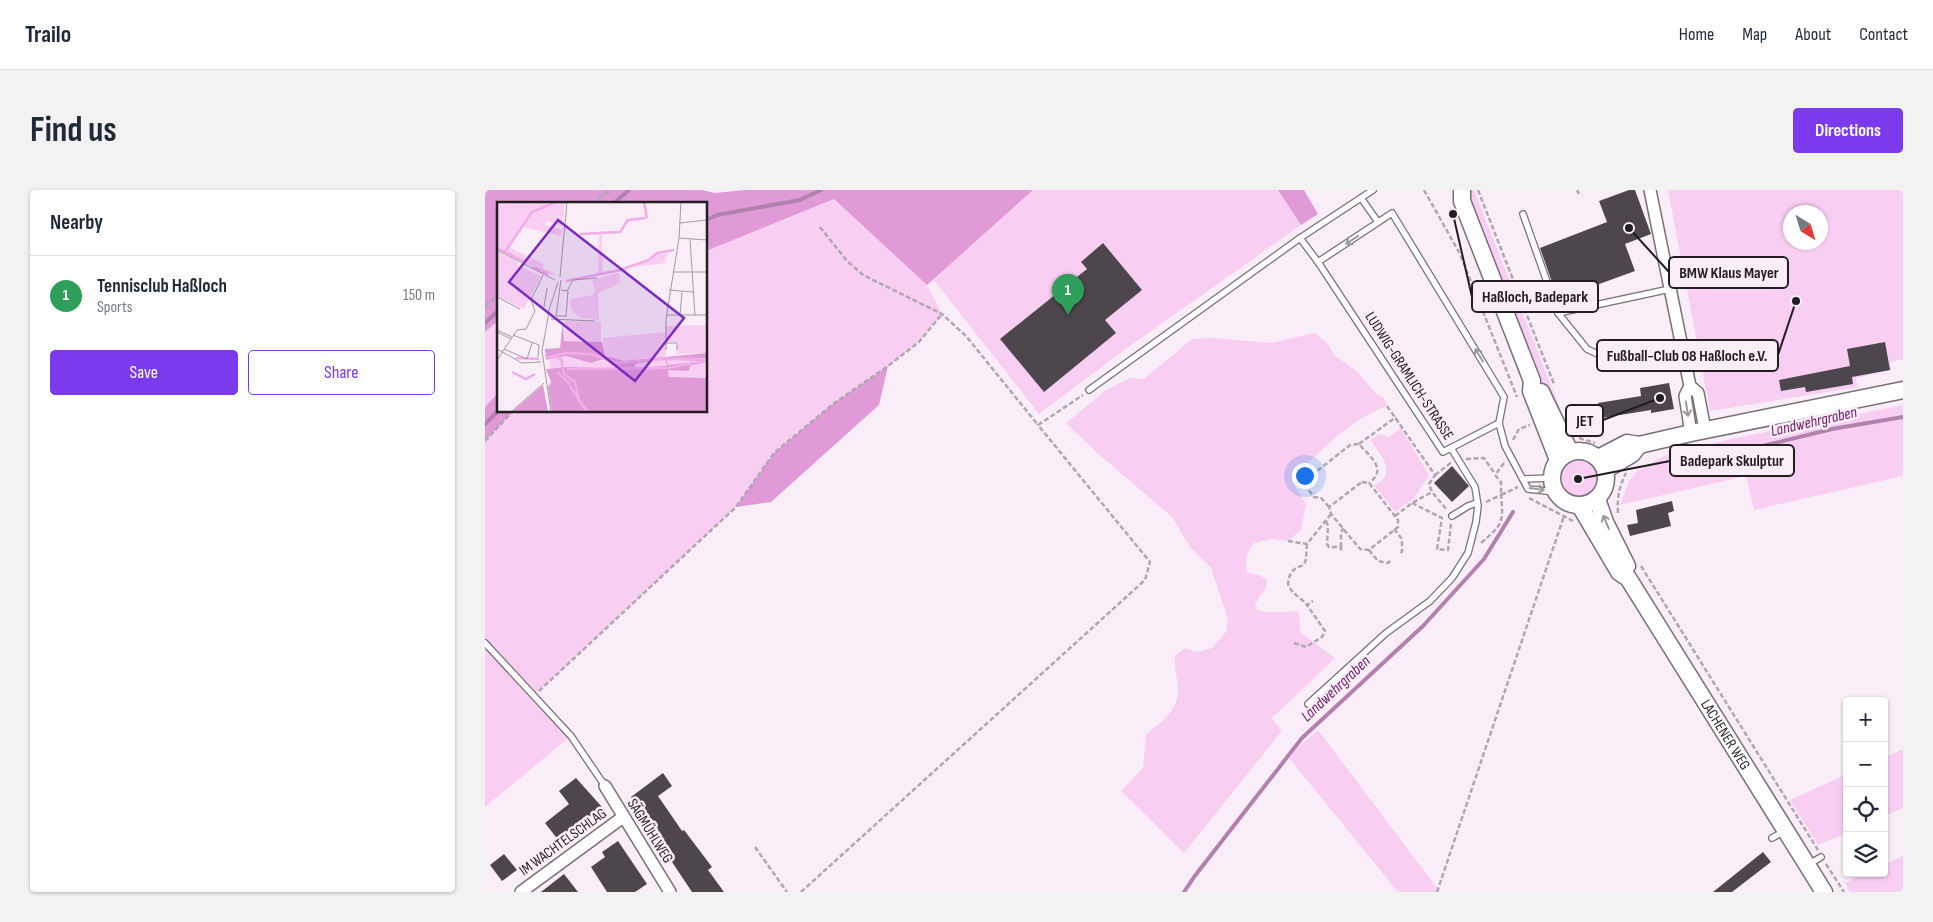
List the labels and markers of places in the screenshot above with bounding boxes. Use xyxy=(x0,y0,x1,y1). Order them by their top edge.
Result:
callout: BMW Klaus Mayer xyxy=(1669,257,1788,288)
pin: 1 xyxy=(1052,274,1084,315)
callout: Haßloch, Badepark xyxy=(1472,281,1598,312)
callout: Fußball-Club 08 Haßloch e.V. xyxy=(1597,340,1778,371)
callout: JET xyxy=(1566,405,1603,436)
callout: Badepark Skulptur xyxy=(1670,445,1794,476)

